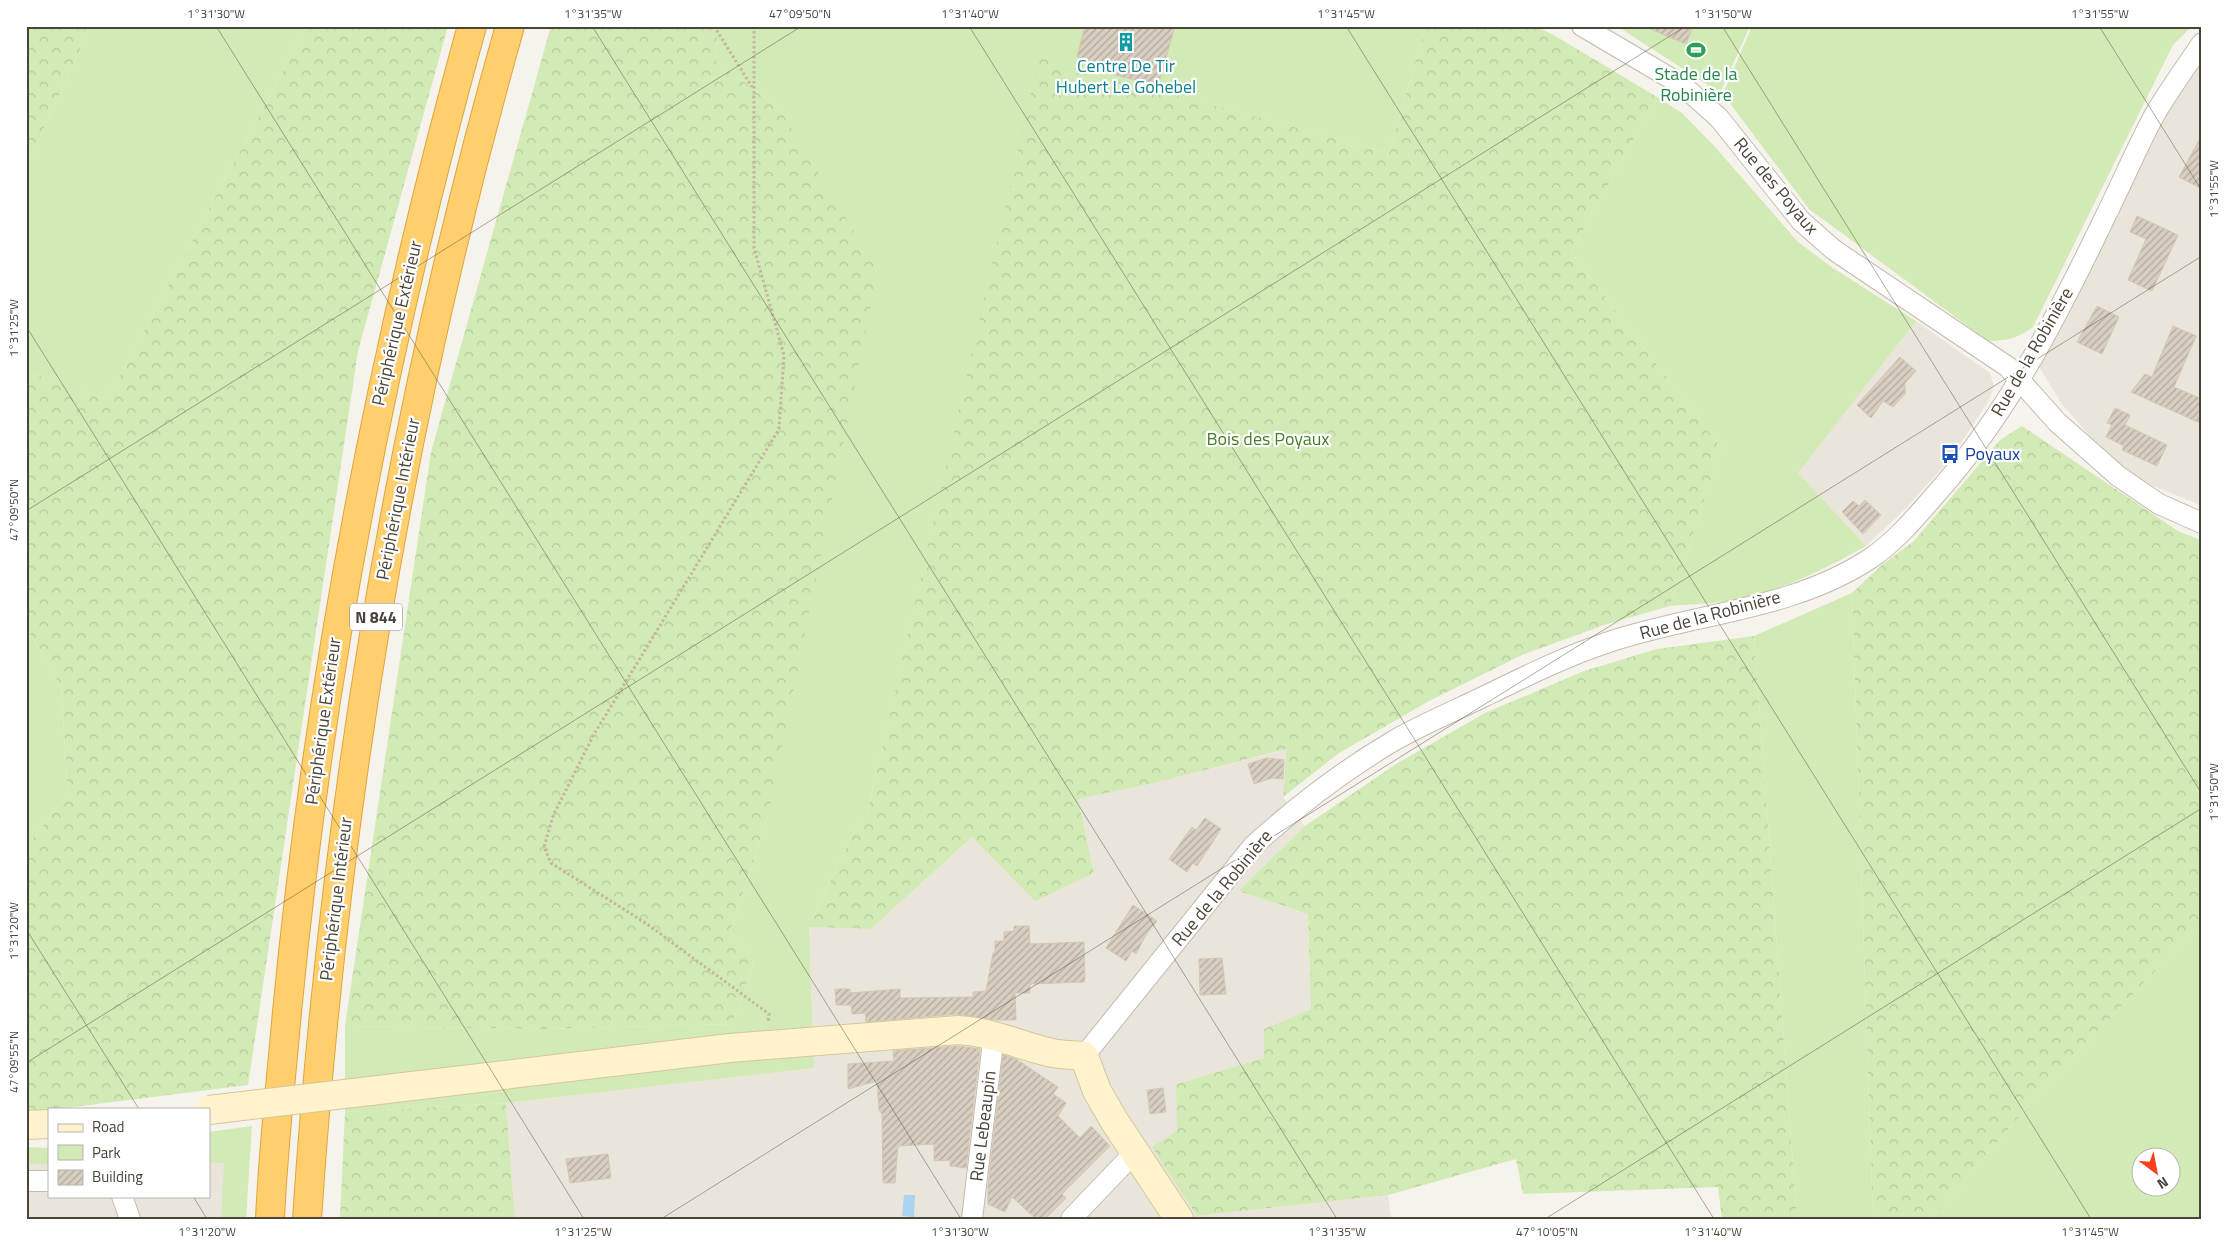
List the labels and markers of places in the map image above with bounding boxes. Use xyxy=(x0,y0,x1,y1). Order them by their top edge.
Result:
building icon: Centre De Tir Hubert Le Gohebel xyxy=(1115,31,1137,53)
sports icon: Stade de la Robinière xyxy=(1685,39,1707,61)
place label: Centre De Tir Hubert Le Gohebel xyxy=(1056,52,1196,100)
place label: Stade de la Robinière xyxy=(1654,60,1738,108)
place label: Poyaux xyxy=(1965,440,2020,467)
bus stop icon: Poyaux xyxy=(1939,443,1961,465)

